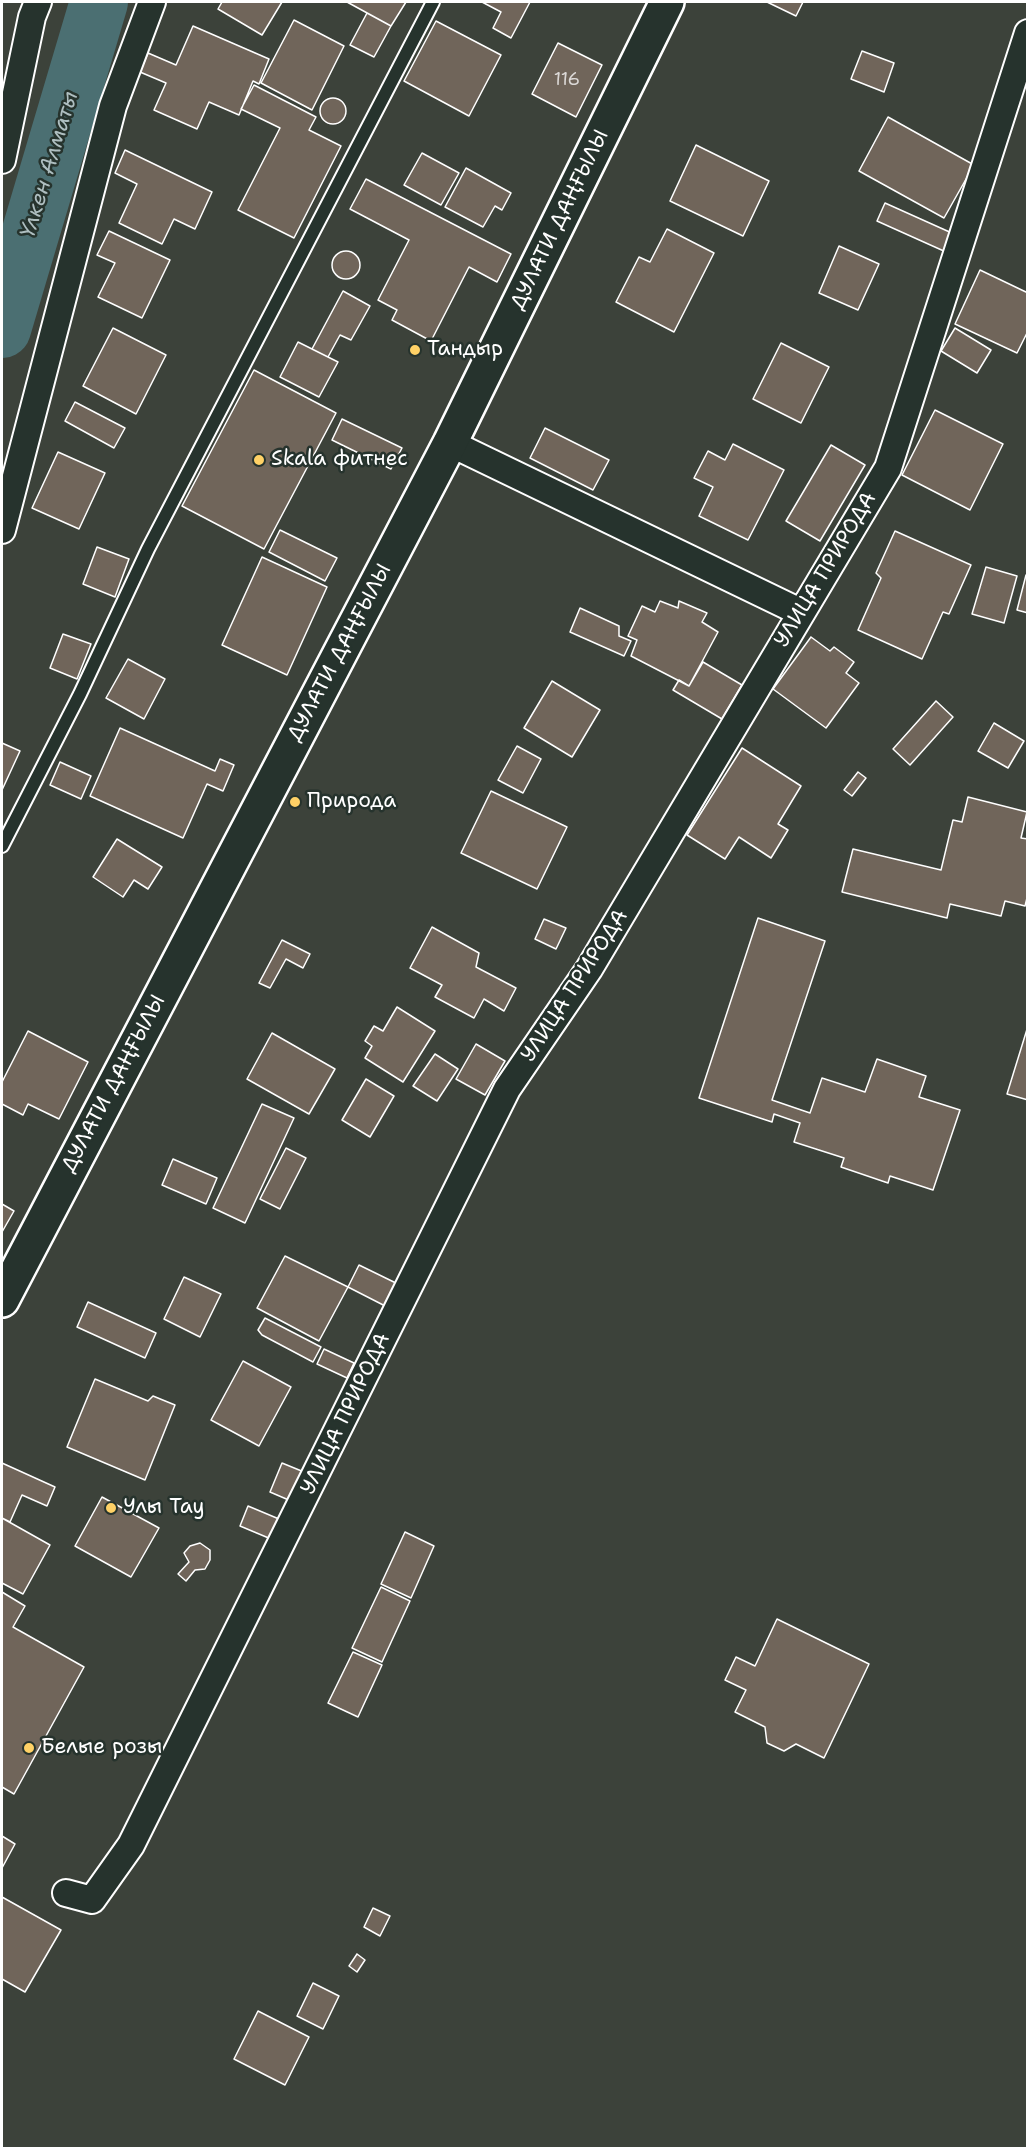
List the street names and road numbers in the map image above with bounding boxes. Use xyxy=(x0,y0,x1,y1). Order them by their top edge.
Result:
street label: ДУЛАТИ ДАҢҒЫЛЫ xyxy=(505,126,615,314)
street label: УЛИЦА ПРИРОДА xyxy=(770,488,882,652)
street label: ДУЛАТИ ДАҢҒЫЛЫ xyxy=(283,560,397,746)
street label: УЛИЦА ПРИРОДА xyxy=(516,905,634,1067)
street label: ДУЛАТИ ДАҢҒЫЛЫ xyxy=(57,991,171,1177)
street label: УЛИЦА ПРИРОДА xyxy=(296,1329,396,1499)

